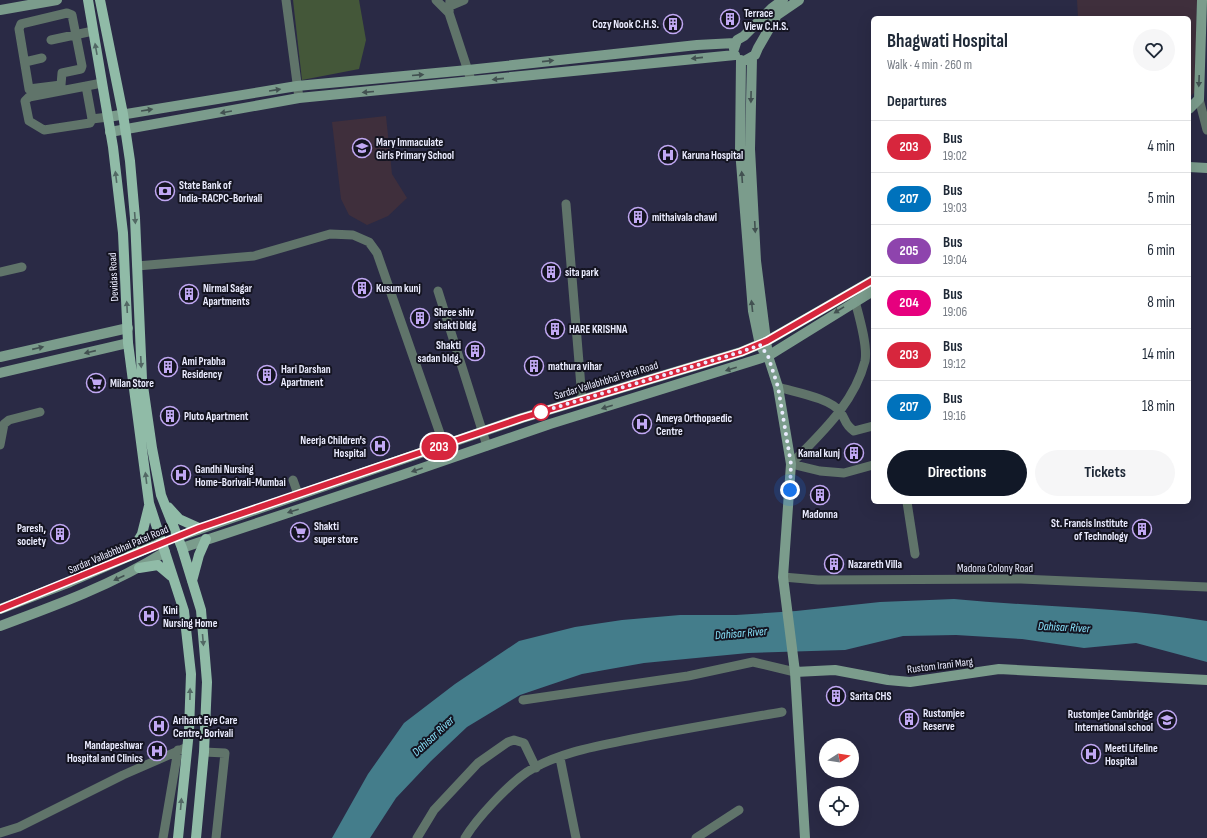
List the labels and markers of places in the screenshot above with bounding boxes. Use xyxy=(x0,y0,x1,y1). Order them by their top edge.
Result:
place label: Terrace View C.H.S. xyxy=(744,7,789,33)
building icon: Terrace View C.H.S. xyxy=(719,8,741,30)
building icon: Cozy Nook C.H.S. xyxy=(662,13,684,35)
place label: Cozy Nook C.H.S. xyxy=(592,18,659,31)
place label: Mary Immaculate Girls Primary School xyxy=(376,136,454,162)
school or university icon: Mary Immaculate Girls Primary School xyxy=(351,137,373,159)
hospital icon: Karuna Hospital xyxy=(657,144,679,166)
place label: Karuna Hospital xyxy=(682,149,743,162)
place label: State Bank of India-RACPC-Borivali xyxy=(179,179,262,205)
bank icon: State Bank of India-RACPC-Borivali xyxy=(154,180,176,202)
building icon: mithaivala chawl xyxy=(627,206,649,228)
place label: mithaivala chawl xyxy=(652,211,717,224)
building icon: sita park xyxy=(540,261,562,283)
place label: sita park xyxy=(565,266,599,279)
building icon: Kusum kunj xyxy=(351,277,373,299)
place label: Nirmal Sagar Apartments xyxy=(202,282,253,308)
place label: Kusum kunj xyxy=(376,282,421,295)
building icon: Nirmal Sagar Apartments xyxy=(178,283,200,305)
place label: Shree shiv shakti bldg xyxy=(434,306,477,332)
building icon: Shree shiv shakti bldg xyxy=(409,307,431,329)
building icon: HARE KRISHNA xyxy=(544,318,566,340)
place label: HARE KRISHNA xyxy=(569,323,628,336)
place label: Shakti sadan bldg. xyxy=(417,339,461,365)
building icon: Shakti sadan bldg. xyxy=(464,340,486,362)
place label: Ami Prabha Residency xyxy=(181,355,226,381)
building icon: mathura vihar xyxy=(523,355,545,377)
building icon: Ami Prabha Residency xyxy=(157,356,179,378)
place label: mathura vihar xyxy=(548,360,603,373)
place label: Hari Darshan Apartment xyxy=(280,363,331,389)
building icon: Hari Darshan Apartment xyxy=(256,364,278,386)
supermarket icon: Milan Store xyxy=(85,372,107,394)
place label: Milan Store xyxy=(110,377,154,390)
unlabelled marker xyxy=(532,403,550,421)
building icon: Pluto Apartment xyxy=(159,405,181,427)
place label: Pluto Apartment xyxy=(184,410,249,423)
place label: Ameya Orthopaedic Centre xyxy=(655,412,733,438)
hospital icon: Ameya Orthopaedic Centre xyxy=(631,413,653,435)
place label: Neerja Children's Hospital xyxy=(300,434,366,460)
hospital icon: Neerja Children's Hospital xyxy=(369,435,391,457)
building icon: Kamal kunj xyxy=(843,442,865,464)
place label: Kamal kunj xyxy=(798,447,840,460)
place label: Gandhi Nursing Home-Borivali-Mumbai xyxy=(195,463,286,489)
hospital icon: Gandhi Nursing Home-Borivali-Mumbai xyxy=(170,464,192,486)
building icon: Madonna xyxy=(809,484,831,506)
place label: Madonna xyxy=(802,508,838,521)
place label: St. Francis Institute of Technology xyxy=(1051,517,1128,543)
building icon: St. Francis Institute of Technology xyxy=(1131,518,1153,540)
place label: Shakti super store xyxy=(314,520,358,546)
supermarket icon: Shakti super store xyxy=(289,521,311,543)
place label: Paresh, society xyxy=(17,522,46,548)
building icon: Paresh, society xyxy=(49,523,71,545)
building icon: Nazareth Villa xyxy=(823,553,845,575)
place label: Nazareth Villa xyxy=(848,558,902,571)
place label: Kini Nursing Home xyxy=(163,604,218,630)
hospital icon: Kini Nursing Home xyxy=(138,605,160,627)
building icon: Sarita CHS xyxy=(825,685,847,707)
place label: Sarita CHS xyxy=(850,690,891,703)
place label: Rustomjee Reserve xyxy=(923,707,965,733)
building icon: Rustomjee Reserve xyxy=(898,708,920,730)
place label: Rustomjee Cambridge International school xyxy=(1068,708,1153,734)
school or university icon: Rustomjee Cambridge International school xyxy=(1156,709,1178,731)
place label: Arihant Eye Care Centre, Borivali xyxy=(172,714,238,740)
hospital icon: Arihant Eye Care Centre, Borivali xyxy=(148,715,170,737)
place label: Mandapeshwar Hospital and Clinics xyxy=(67,739,144,765)
hospital icon: Mandapeshwar Hospital and Clinics xyxy=(146,740,168,762)
place label: Meeti Lifeline Hospital xyxy=(1105,742,1158,768)
hospital icon: Meeti Lifeline Hospital xyxy=(1080,743,1102,765)

